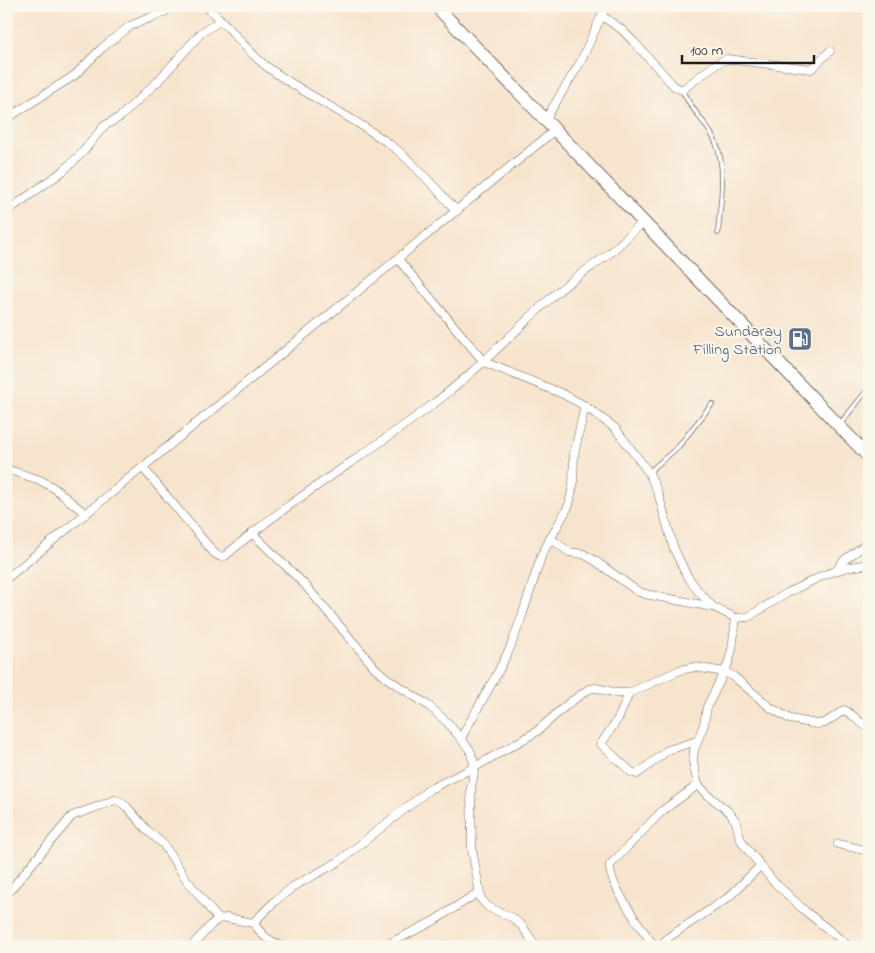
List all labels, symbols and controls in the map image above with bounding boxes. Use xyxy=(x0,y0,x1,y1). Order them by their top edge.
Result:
scale bar xyxy=(682,32,815,64)
text: 100 m xyxy=(690,40,723,62)
place label: Sundaray Filling Station xyxy=(692,320,782,362)
fuel station icon: Sundaray Filling Station xyxy=(787,326,813,352)

